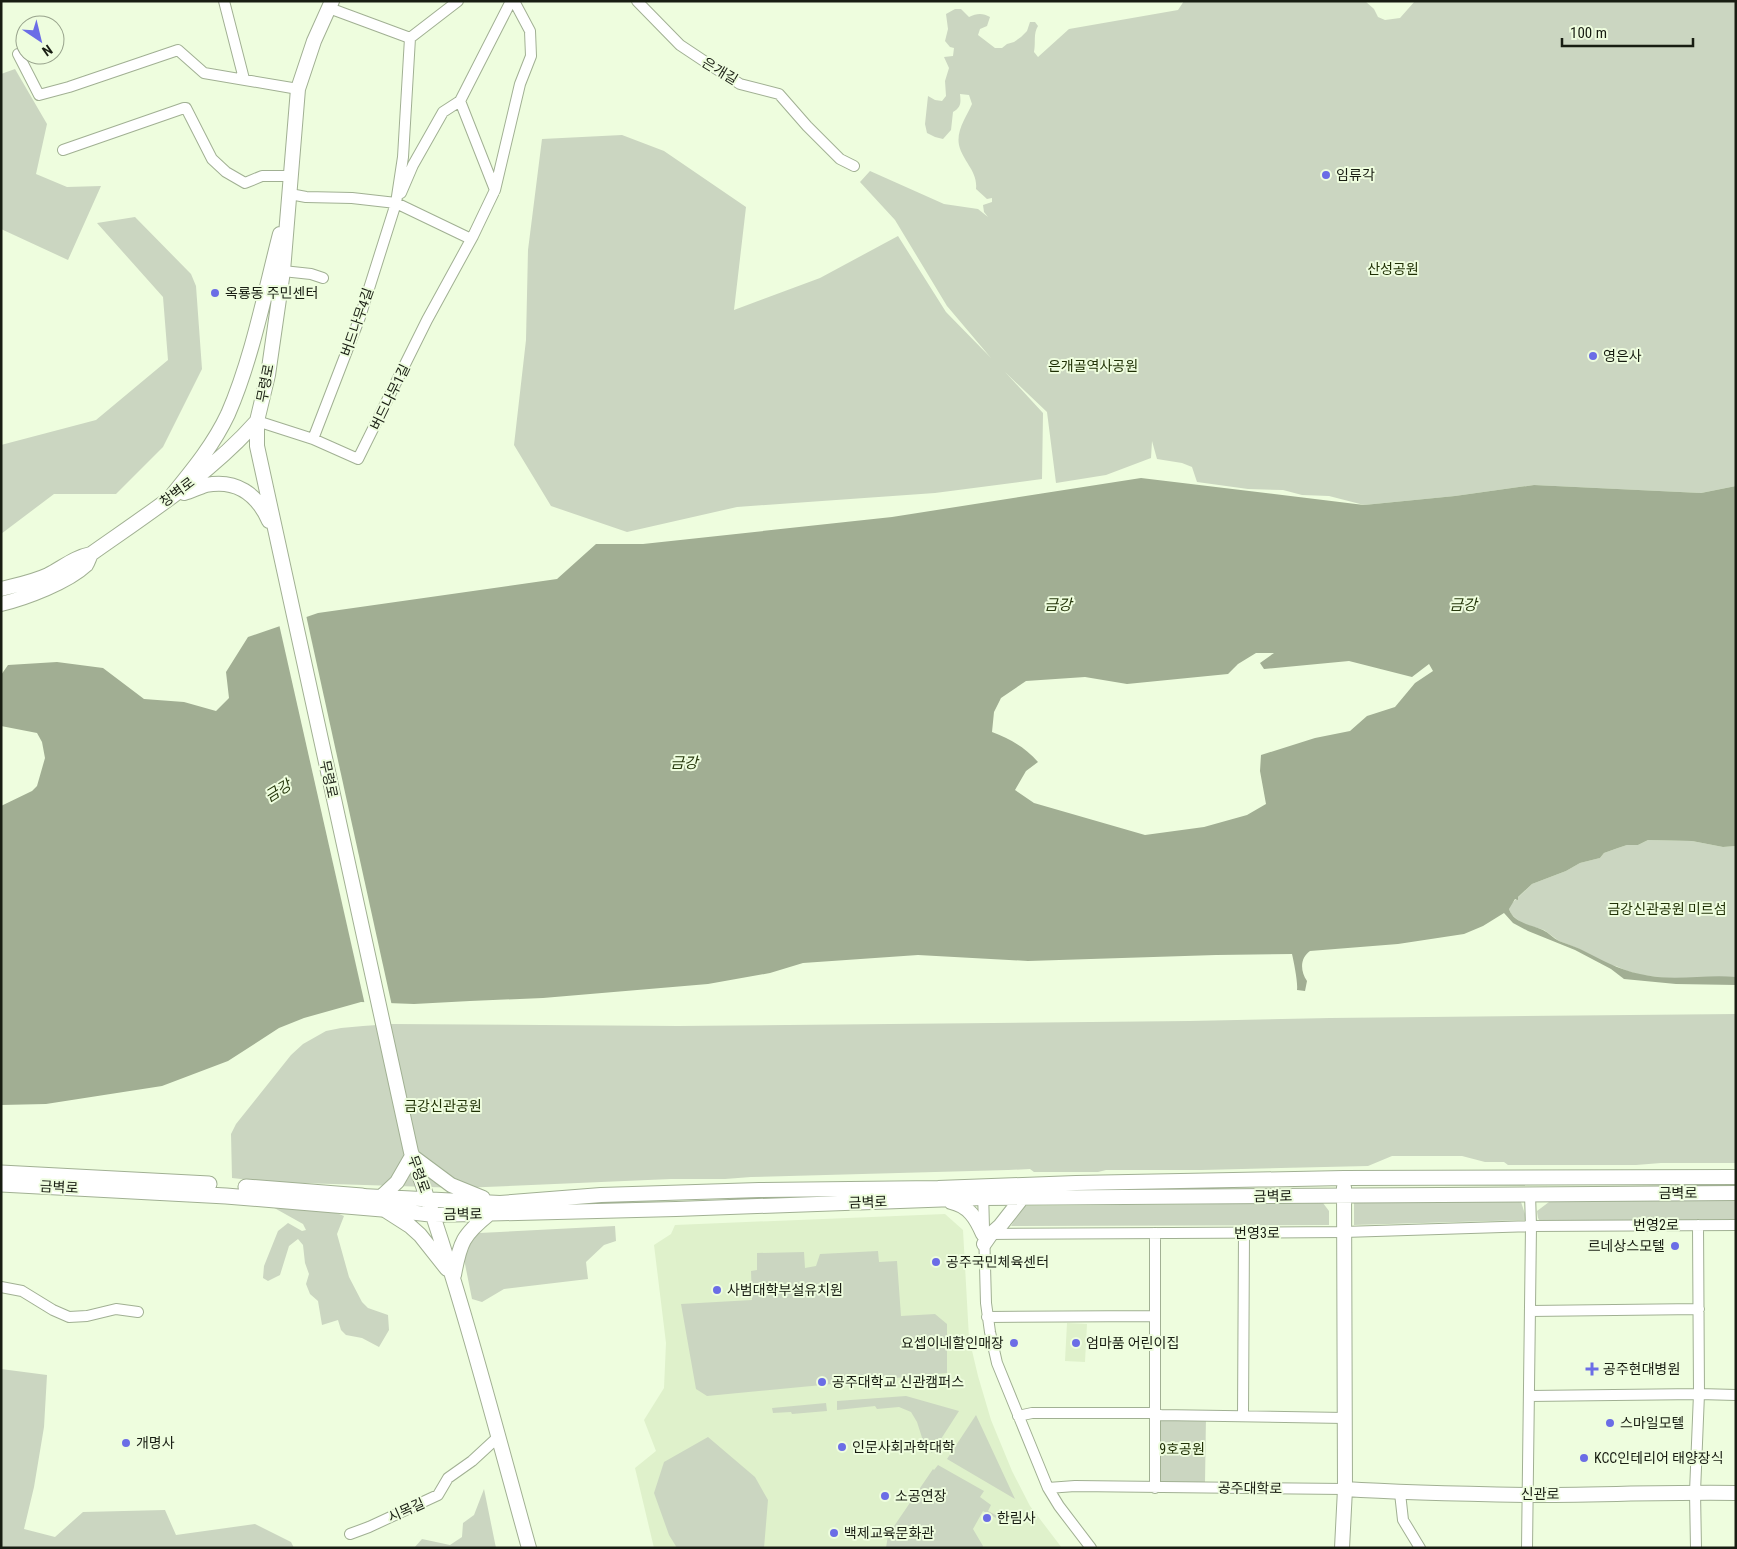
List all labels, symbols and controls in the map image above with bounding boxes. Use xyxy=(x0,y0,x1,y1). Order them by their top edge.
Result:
north arrow xyxy=(15,15,65,65)
scale bar xyxy=(1562,15,1693,47)
text: 100 m xyxy=(1570,24,1607,42)
text: N xyxy=(39,42,56,60)
street label: 은개길 xyxy=(699,54,741,88)
place label: 임류각 xyxy=(1336,167,1375,183)
marker: 임류각 xyxy=(1320,169,1332,181)
park label: 산성공원 xyxy=(1367,261,1419,277)
place label: 옥룡동 주민센터 xyxy=(225,285,318,301)
street label: 버드나무4길 xyxy=(338,286,376,358)
marker: 옥룡동 주민센터 xyxy=(209,287,221,299)
place label: 영은사 xyxy=(1603,348,1642,364)
marker: 영은사 xyxy=(1587,350,1599,362)
park label: 은개골역사공원 xyxy=(1048,358,1138,374)
street label: 버드나무1길 xyxy=(367,361,413,433)
street label: 무령로 xyxy=(253,362,277,403)
street label: 창벽로 xyxy=(157,474,197,510)
water label: 금강 xyxy=(1044,596,1074,614)
water label: 금강 xyxy=(1449,596,1479,614)
water label: 금강 xyxy=(670,754,700,772)
street label: 무령로 xyxy=(317,758,341,800)
water label: 금강 xyxy=(262,775,296,806)
park label: 금강신관공원 미르섬 xyxy=(1607,901,1727,917)
park label: 금강신관공원 xyxy=(404,1098,482,1114)
street label: 무령로 xyxy=(405,1153,433,1195)
street label: 금벽로 xyxy=(39,1178,79,1196)
street label: 금벽로 xyxy=(1659,1185,1697,1201)
street label: 금벽로 xyxy=(1254,1188,1293,1204)
street label: 금벽로 xyxy=(848,1193,888,1211)
street label: 금벽로 xyxy=(444,1206,483,1222)
street label: 번영2로 xyxy=(1633,1217,1679,1233)
street label: 번영3로 xyxy=(1234,1225,1280,1241)
place label: 르네상스모텔 xyxy=(1588,1238,1665,1254)
marker: 르네상스모텔 xyxy=(1669,1240,1681,1252)
place label: 공주국민체육센터 xyxy=(946,1254,1049,1270)
marker: 공주국민체육센터 xyxy=(930,1256,942,1268)
place label: 사범대학부설유치원 xyxy=(727,1282,843,1298)
marker: 사범대학부설유치원 xyxy=(711,1284,723,1296)
place label: 요셉이네할인매장 xyxy=(901,1335,1004,1351)
place label: 엄마품 어린이집 xyxy=(1086,1335,1179,1351)
marker: 요셉이네할인매장 xyxy=(1008,1337,1020,1349)
marker: 엄마품 어린이집 xyxy=(1070,1337,1082,1349)
place label: 공주현대병원 xyxy=(1603,1361,1680,1377)
marker: 공주현대병원 xyxy=(1585,1362,1599,1376)
place label: 공주대학교 신관캠퍼스 xyxy=(832,1374,964,1390)
marker: 공주대학교 신관캠퍼스 xyxy=(816,1376,828,1388)
place label: 스마일모텔 xyxy=(1620,1415,1684,1431)
marker: 스마일모텔 xyxy=(1604,1417,1616,1429)
place label: 개명사 xyxy=(136,1435,175,1451)
marker: 개명사 xyxy=(120,1437,132,1449)
place label: 인문사회과학대학 xyxy=(852,1439,955,1455)
marker: 인문사회과학대학 xyxy=(836,1441,848,1453)
park label: 9호공원 xyxy=(1159,1441,1205,1457)
place label: KCC인테리어 태양장식 xyxy=(1594,1450,1724,1466)
marker: KCC인테리어 태양장식 xyxy=(1578,1452,1590,1464)
street label: 공주대학로 xyxy=(1218,1479,1282,1497)
street label: 신관로 xyxy=(1521,1486,1559,1502)
place label: 소공연장 xyxy=(895,1488,947,1504)
marker: 소공연장 xyxy=(879,1490,891,1502)
street label: 시목길 xyxy=(385,1495,427,1525)
place label: 한림사 xyxy=(997,1510,1036,1526)
marker: 한림사 xyxy=(981,1512,993,1524)
place label: 백제교육문화관 xyxy=(844,1525,934,1541)
marker: 백제교육문화관 xyxy=(828,1527,840,1539)

